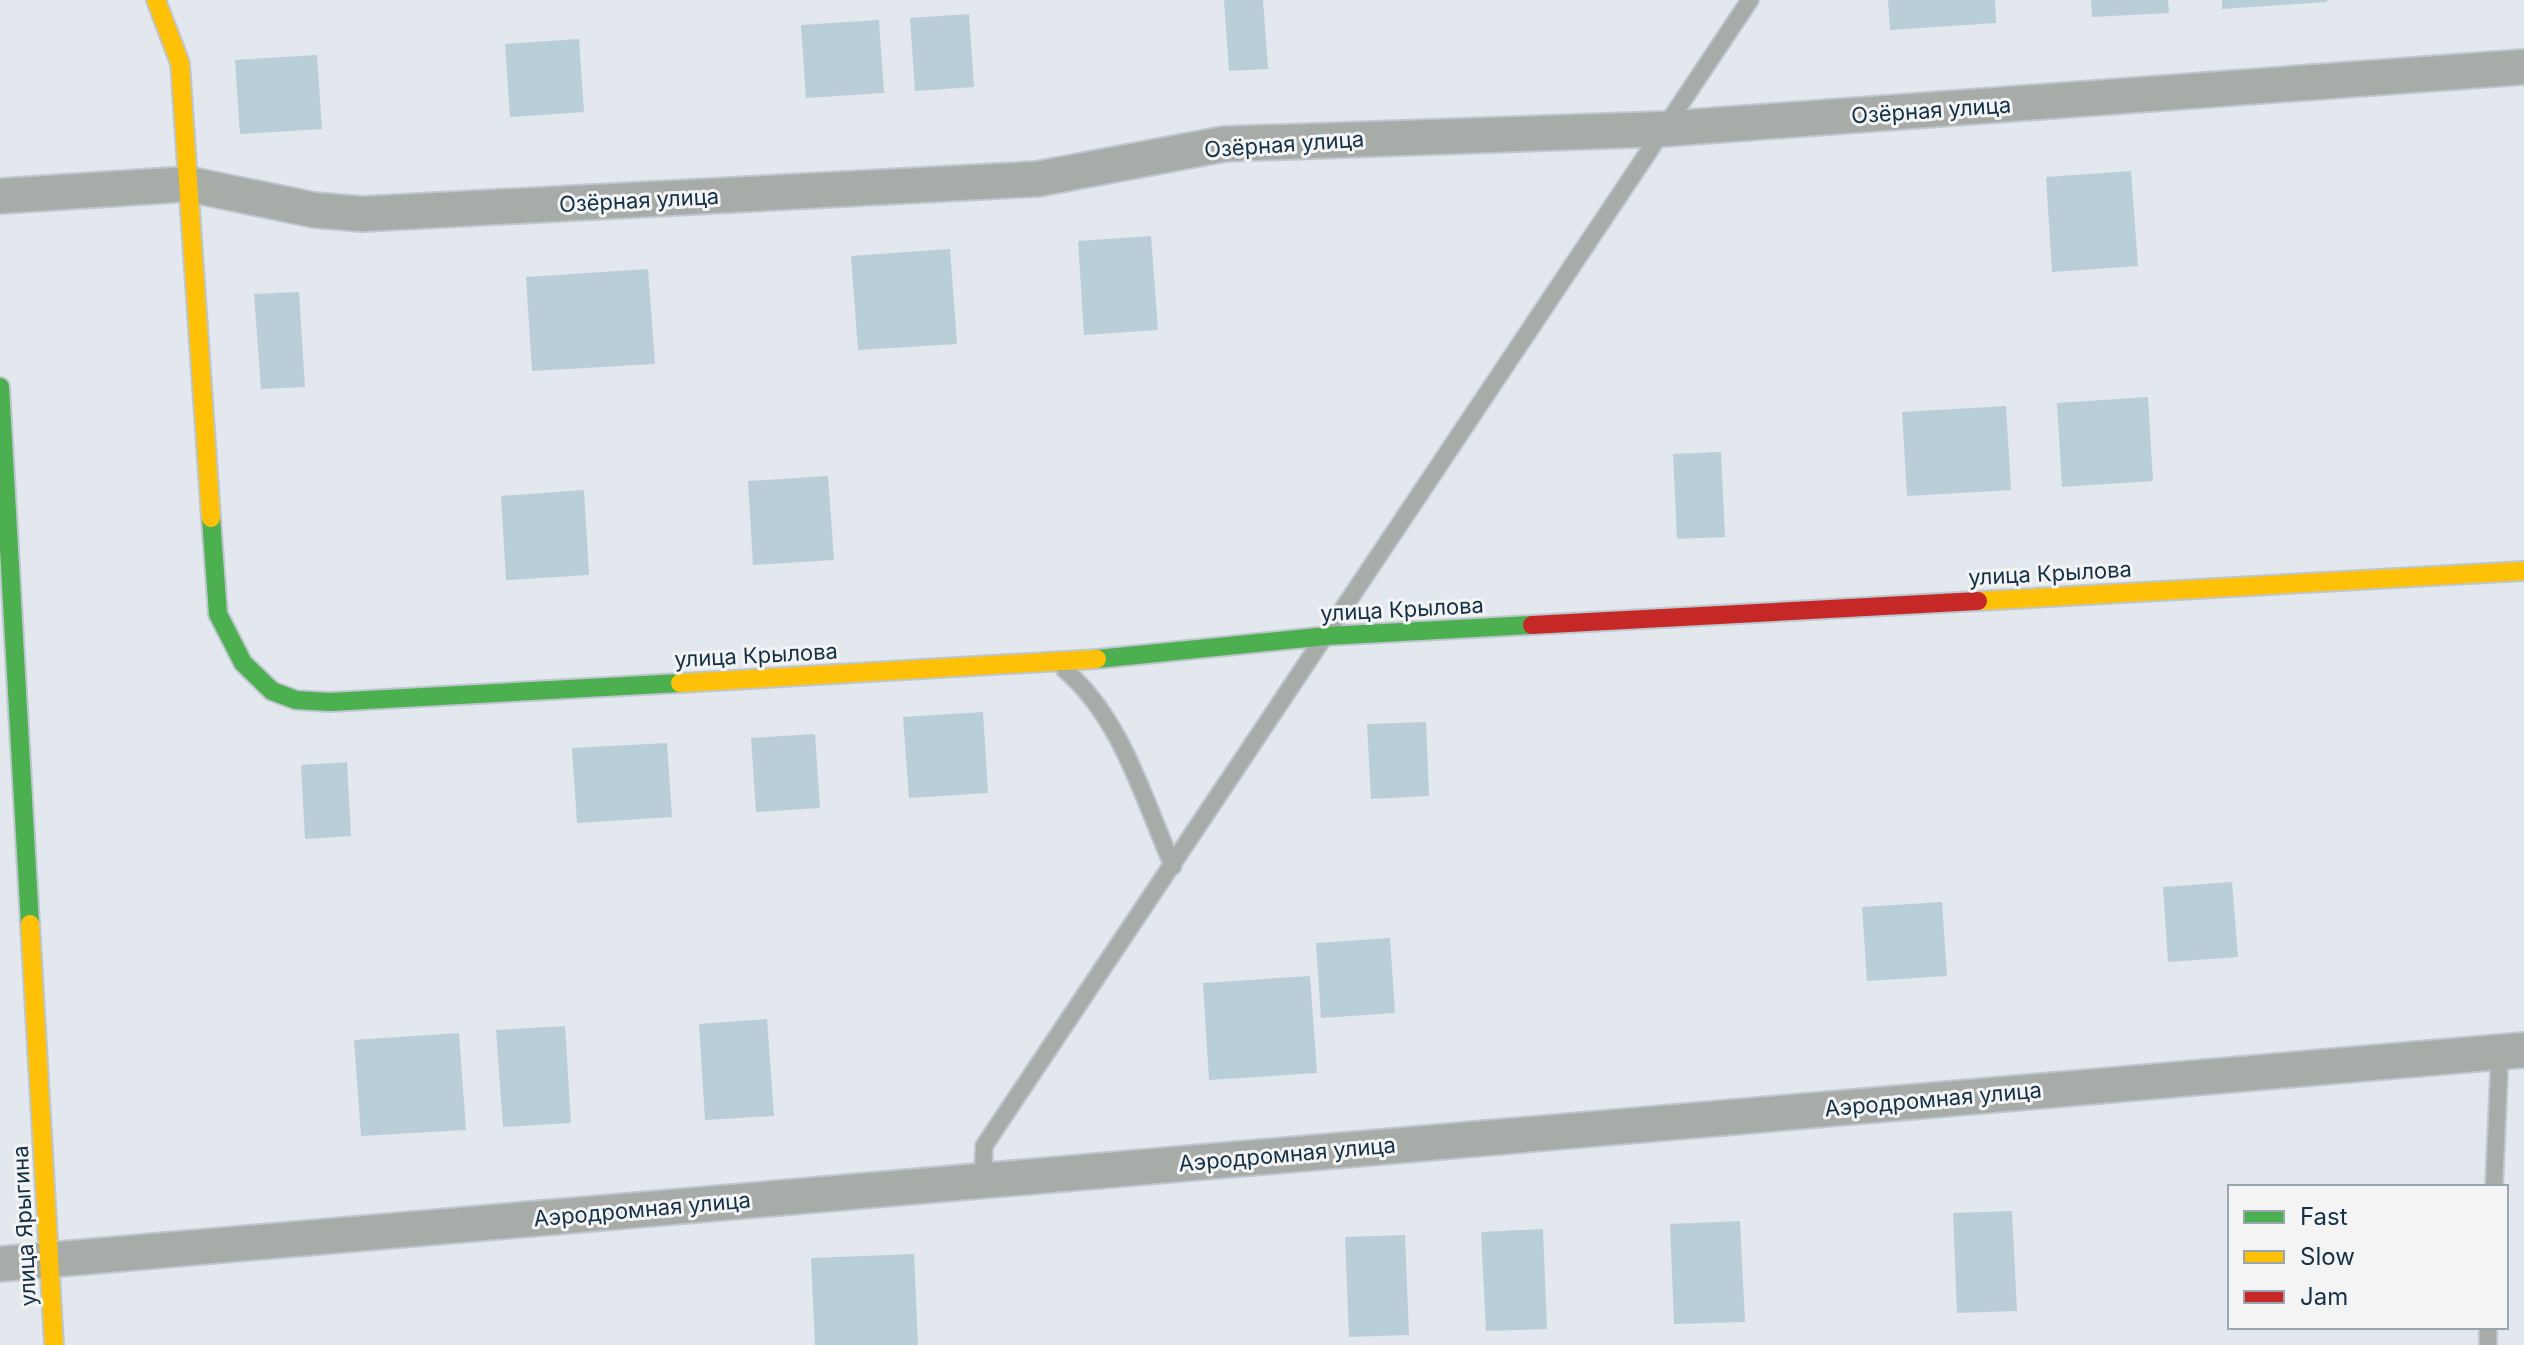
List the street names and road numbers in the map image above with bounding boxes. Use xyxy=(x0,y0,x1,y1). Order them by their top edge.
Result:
street label: Озёрная улица xyxy=(1850,91,2012,129)
street label: Озёрная улица xyxy=(1203,125,1365,163)
street label: Озёрная улица xyxy=(558,183,720,217)
street label: улица Крылова xyxy=(1968,556,2132,590)
street label: улица Крылова xyxy=(1320,592,1484,626)
street label: улица Крылова xyxy=(674,638,838,672)
street label: Аэродромная улица xyxy=(1823,1077,2043,1121)
street label: Аэродромная улица xyxy=(1177,1132,1397,1176)
street label: улица Ярыгина xyxy=(7,1145,41,1307)
street label: Аэродромная улица xyxy=(532,1187,752,1231)

